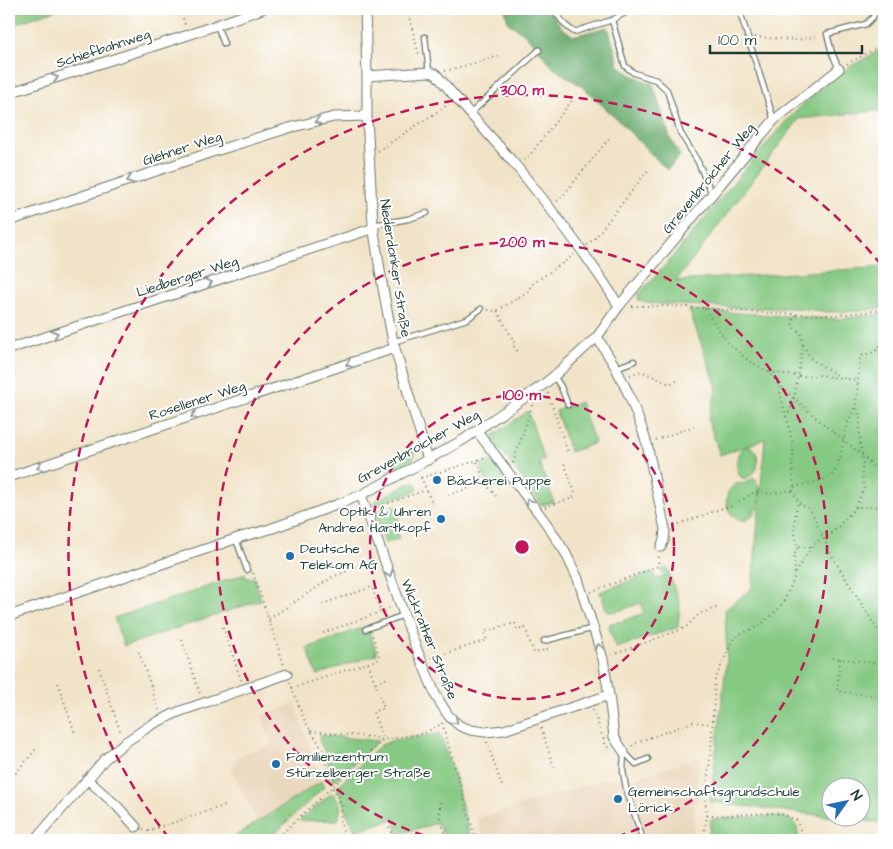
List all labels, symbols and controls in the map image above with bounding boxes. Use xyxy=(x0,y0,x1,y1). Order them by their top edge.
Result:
scale bar xyxy=(710,22,863,54)
street label: Schiefbahnweg xyxy=(54,24,153,74)
text: 100 m xyxy=(718,30,757,51)
one-way arrow xyxy=(50,74,59,84)
text: 300 m xyxy=(499,80,544,101)
one-way arrow xyxy=(314,115,323,126)
street label: Grevenbroicher Weg xyxy=(658,119,760,238)
street label: Glehner Weg xyxy=(140,127,225,171)
one-way arrow xyxy=(126,174,134,184)
street label: Niederdonker Straße xyxy=(374,198,416,339)
text: 200 m xyxy=(498,232,545,253)
street label: Liedberger Weg xyxy=(134,251,241,303)
one-way arrow xyxy=(205,278,213,288)
one-way arrow xyxy=(50,329,59,339)
one-way arrow xyxy=(345,358,353,368)
street label: Rosellener Weg xyxy=(147,376,248,426)
text: 100 m xyxy=(503,385,542,406)
street label: Grevenbroicher Weg xyxy=(354,405,483,489)
one-way arrow xyxy=(191,410,199,420)
one-way arrow xyxy=(37,461,45,471)
place label: Bäckerei Puppe xyxy=(447,471,552,491)
marker: Bäckerei Puppe xyxy=(431,474,443,486)
one-way arrow xyxy=(527,499,535,508)
place label: Optik & Uhren Andrea Hartkopf xyxy=(318,502,432,538)
marker: Optik & Uhren Andrea Hartkopf xyxy=(435,513,447,525)
centre of rings xyxy=(513,538,531,556)
place label: Deutsche Telekom AG xyxy=(300,539,378,575)
marker: Deutsche Telekom AG xyxy=(284,550,296,562)
one-way arrow xyxy=(383,569,393,578)
street label: Wickrather Straße xyxy=(396,576,463,703)
one-way arrow xyxy=(595,644,605,652)
one-way arrow xyxy=(449,715,458,724)
place label: Familienzentrum Stürzelberger Straße xyxy=(286,747,431,783)
marker: Familienzentrum Stürzelberger Straße xyxy=(270,758,282,770)
north arrow xyxy=(820,776,870,826)
place label: Gemeinschaftsgrundschule Lörick xyxy=(628,782,800,818)
text: N xyxy=(845,786,867,805)
marker: Gemeinschaftsgrundschule Lörick xyxy=(612,793,624,805)

